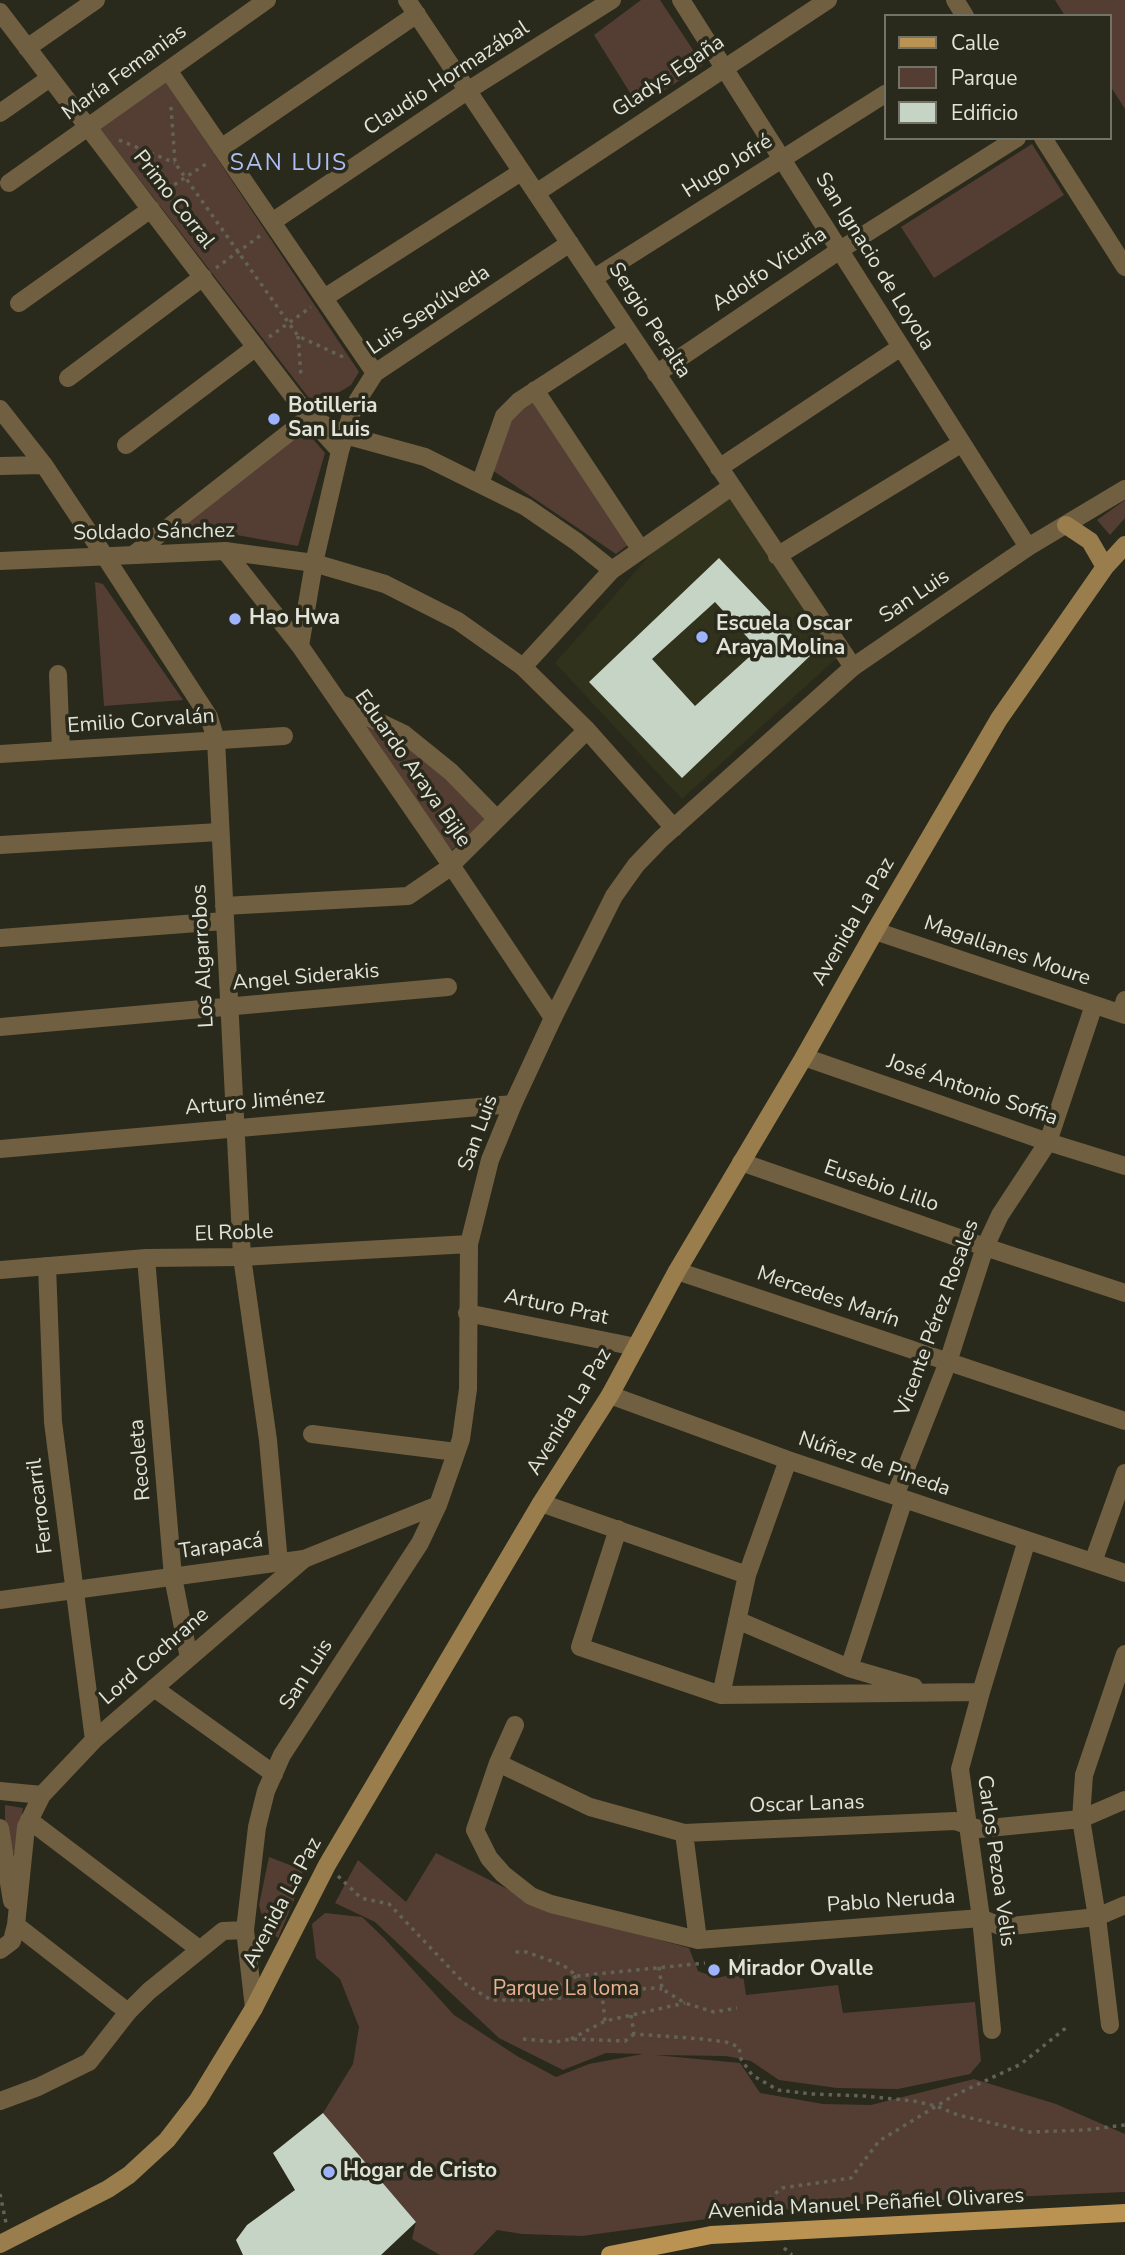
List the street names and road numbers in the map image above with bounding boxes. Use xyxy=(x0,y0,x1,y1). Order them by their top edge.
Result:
street label: Claudio Hormazábal xyxy=(360,16,534,142)
street label: María Femanias xyxy=(58,19,192,127)
street label: Gladys Egaña xyxy=(608,30,730,124)
street label: Hugo Jofré xyxy=(678,130,778,204)
street label: Primo Corral xyxy=(127,146,219,254)
street label: San Ignacio de Loyola xyxy=(809,168,939,356)
street label: Adolfo Vicuña xyxy=(708,222,832,318)
street label: Sergio Peralta xyxy=(602,258,696,384)
street label: Luis Sepúlveda xyxy=(363,261,495,361)
street label: Soldado Sánchez xyxy=(73,519,235,547)
street label: San Luis xyxy=(875,564,955,630)
street label: Eduardo Araya Bijle xyxy=(348,686,476,852)
street label: Emilio Corvalán xyxy=(67,704,215,740)
street label: Avenida La Paz xyxy=(807,853,901,991)
street label: Los Algarrobos xyxy=(188,883,220,1029)
street label: Magallanes Moure xyxy=(920,912,1094,992)
street label: Angel Siderakis xyxy=(231,959,381,997)
street label: José Antonio Soffia xyxy=(883,1050,1061,1132)
street label: Arturo Jiménez xyxy=(184,1084,326,1122)
street label: San Luis xyxy=(454,1091,504,1175)
street label: Eusebio Lillo xyxy=(820,1156,942,1218)
street label: Vicente Pérez Rosales xyxy=(891,1216,985,1420)
street label: El Roble xyxy=(194,1220,274,1248)
street label: Mercedes Marín xyxy=(753,1262,903,1334)
street label: Arturo Prat xyxy=(502,1285,610,1331)
street label: Avenida La Paz xyxy=(522,1344,618,1480)
street label: Recoleta xyxy=(125,1418,157,1502)
street label: Núñez de Pineda xyxy=(795,1427,953,1503)
street label: Ferrocarril xyxy=(23,1457,59,1555)
street label: Tarapacá xyxy=(177,1529,265,1565)
street label: Lord Cochrane xyxy=(95,1603,215,1711)
street label: San Luis xyxy=(275,1635,339,1715)
street label: Carlos Pezoa Velis xyxy=(970,1774,1020,1948)
street label: Oscar Lanas xyxy=(749,1790,865,1820)
street label: Avenida La Paz xyxy=(238,1834,328,1972)
street label: Pablo Neruda xyxy=(826,1885,956,1919)
street label: Avenida Manuel Peñafiel Olivares xyxy=(707,2184,1025,2226)

